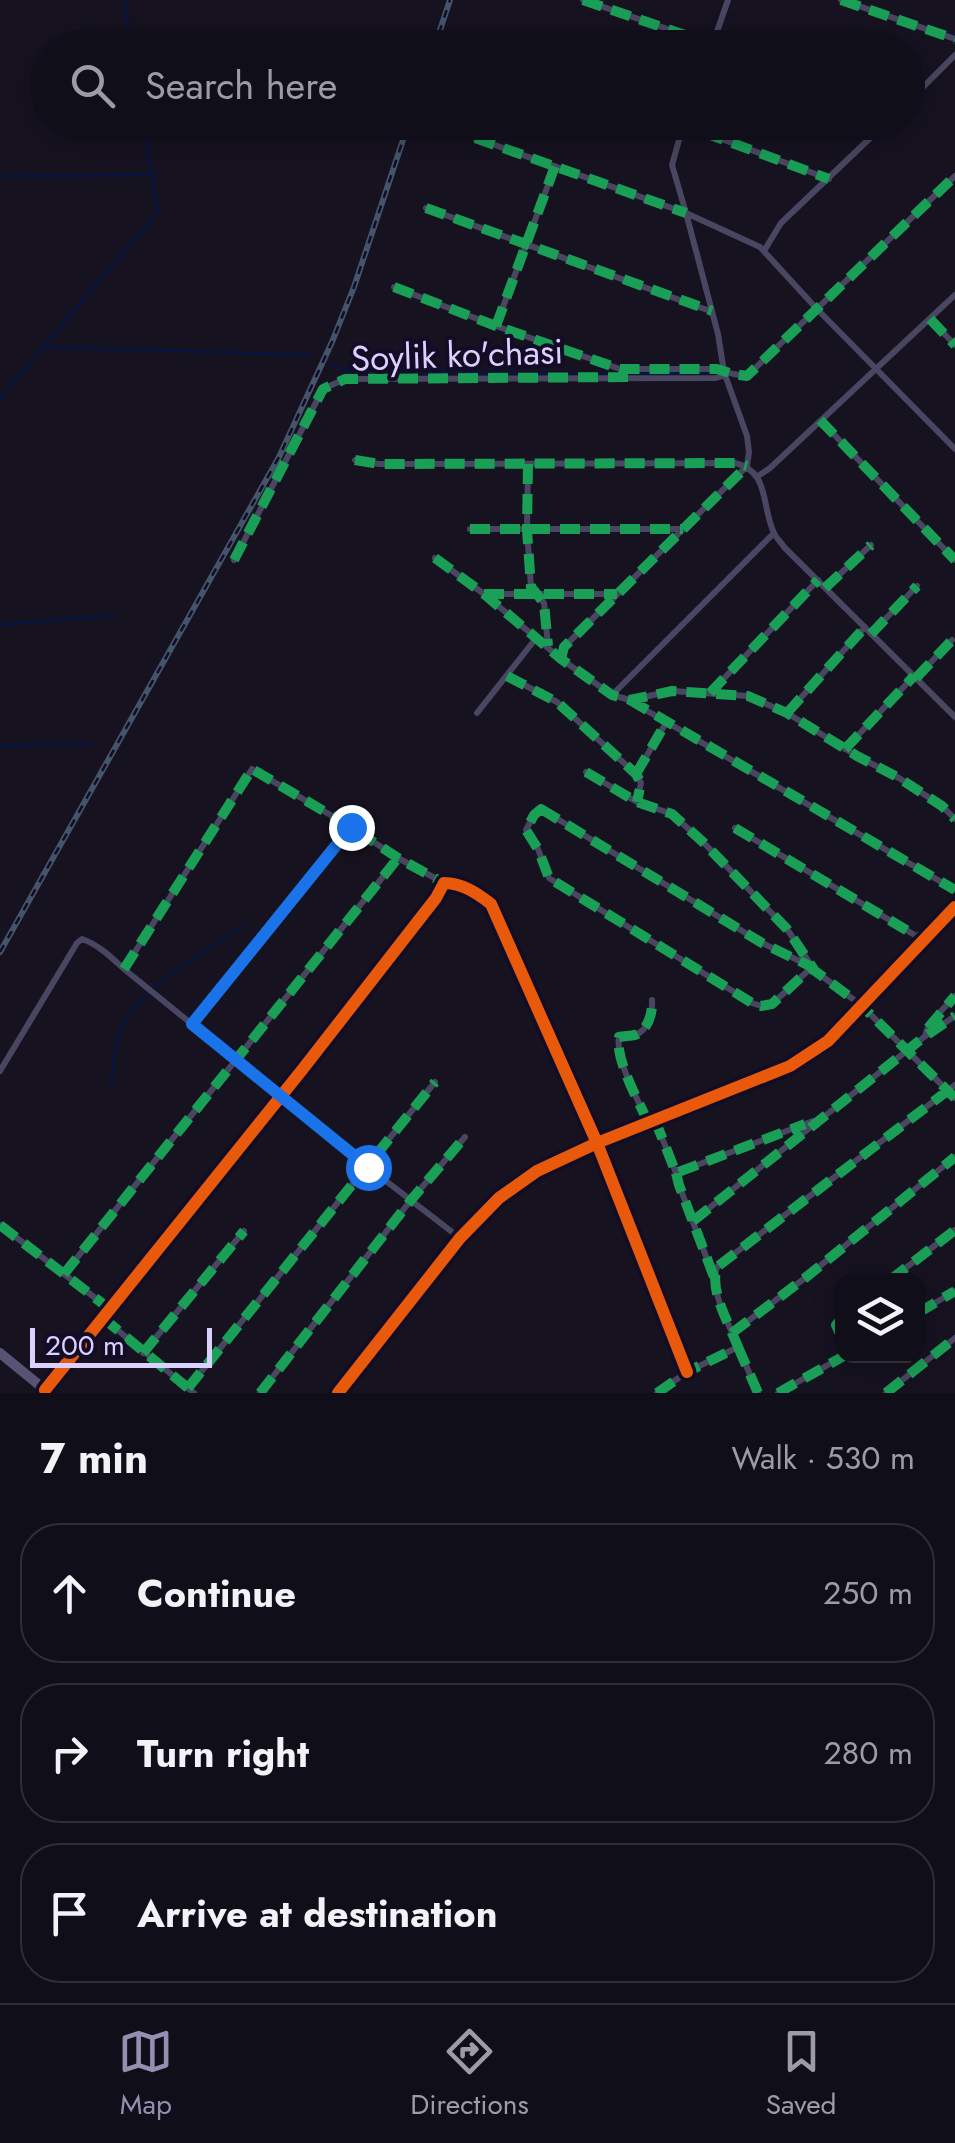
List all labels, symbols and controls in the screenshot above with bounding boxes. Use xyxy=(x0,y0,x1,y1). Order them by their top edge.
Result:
search box xyxy=(30,30,925,140)
icon: search xyxy=(65,58,120,113)
text: Search here xyxy=(145,58,337,113)
street label: Soylik ko'chasi xyxy=(350,326,564,384)
route end xyxy=(329,805,375,851)
route start xyxy=(346,1145,392,1191)
map controls xyxy=(835,1273,925,1363)
button: layers xyxy=(835,1273,925,1363)
scale bar xyxy=(30,1323,212,1368)
text: 200 m xyxy=(45,1325,125,1366)
text: 7 min xyxy=(40,1428,148,1489)
text: Walk · 530 m xyxy=(732,1435,915,1481)
icon: ahead xyxy=(42,1566,97,1621)
text: Continue xyxy=(137,1566,296,1621)
text: 250 m xyxy=(823,1570,913,1616)
icon: right xyxy=(42,1726,97,1781)
text: Turn right xyxy=(137,1726,309,1781)
text: 280 m xyxy=(824,1730,913,1776)
icon: arrive xyxy=(42,1886,97,1941)
text: Arrive at destination xyxy=(137,1886,498,1941)
tab: Map xyxy=(118,2024,173,2125)
tab: Directions xyxy=(410,2024,529,2125)
tab: Saved xyxy=(766,2024,837,2125)

